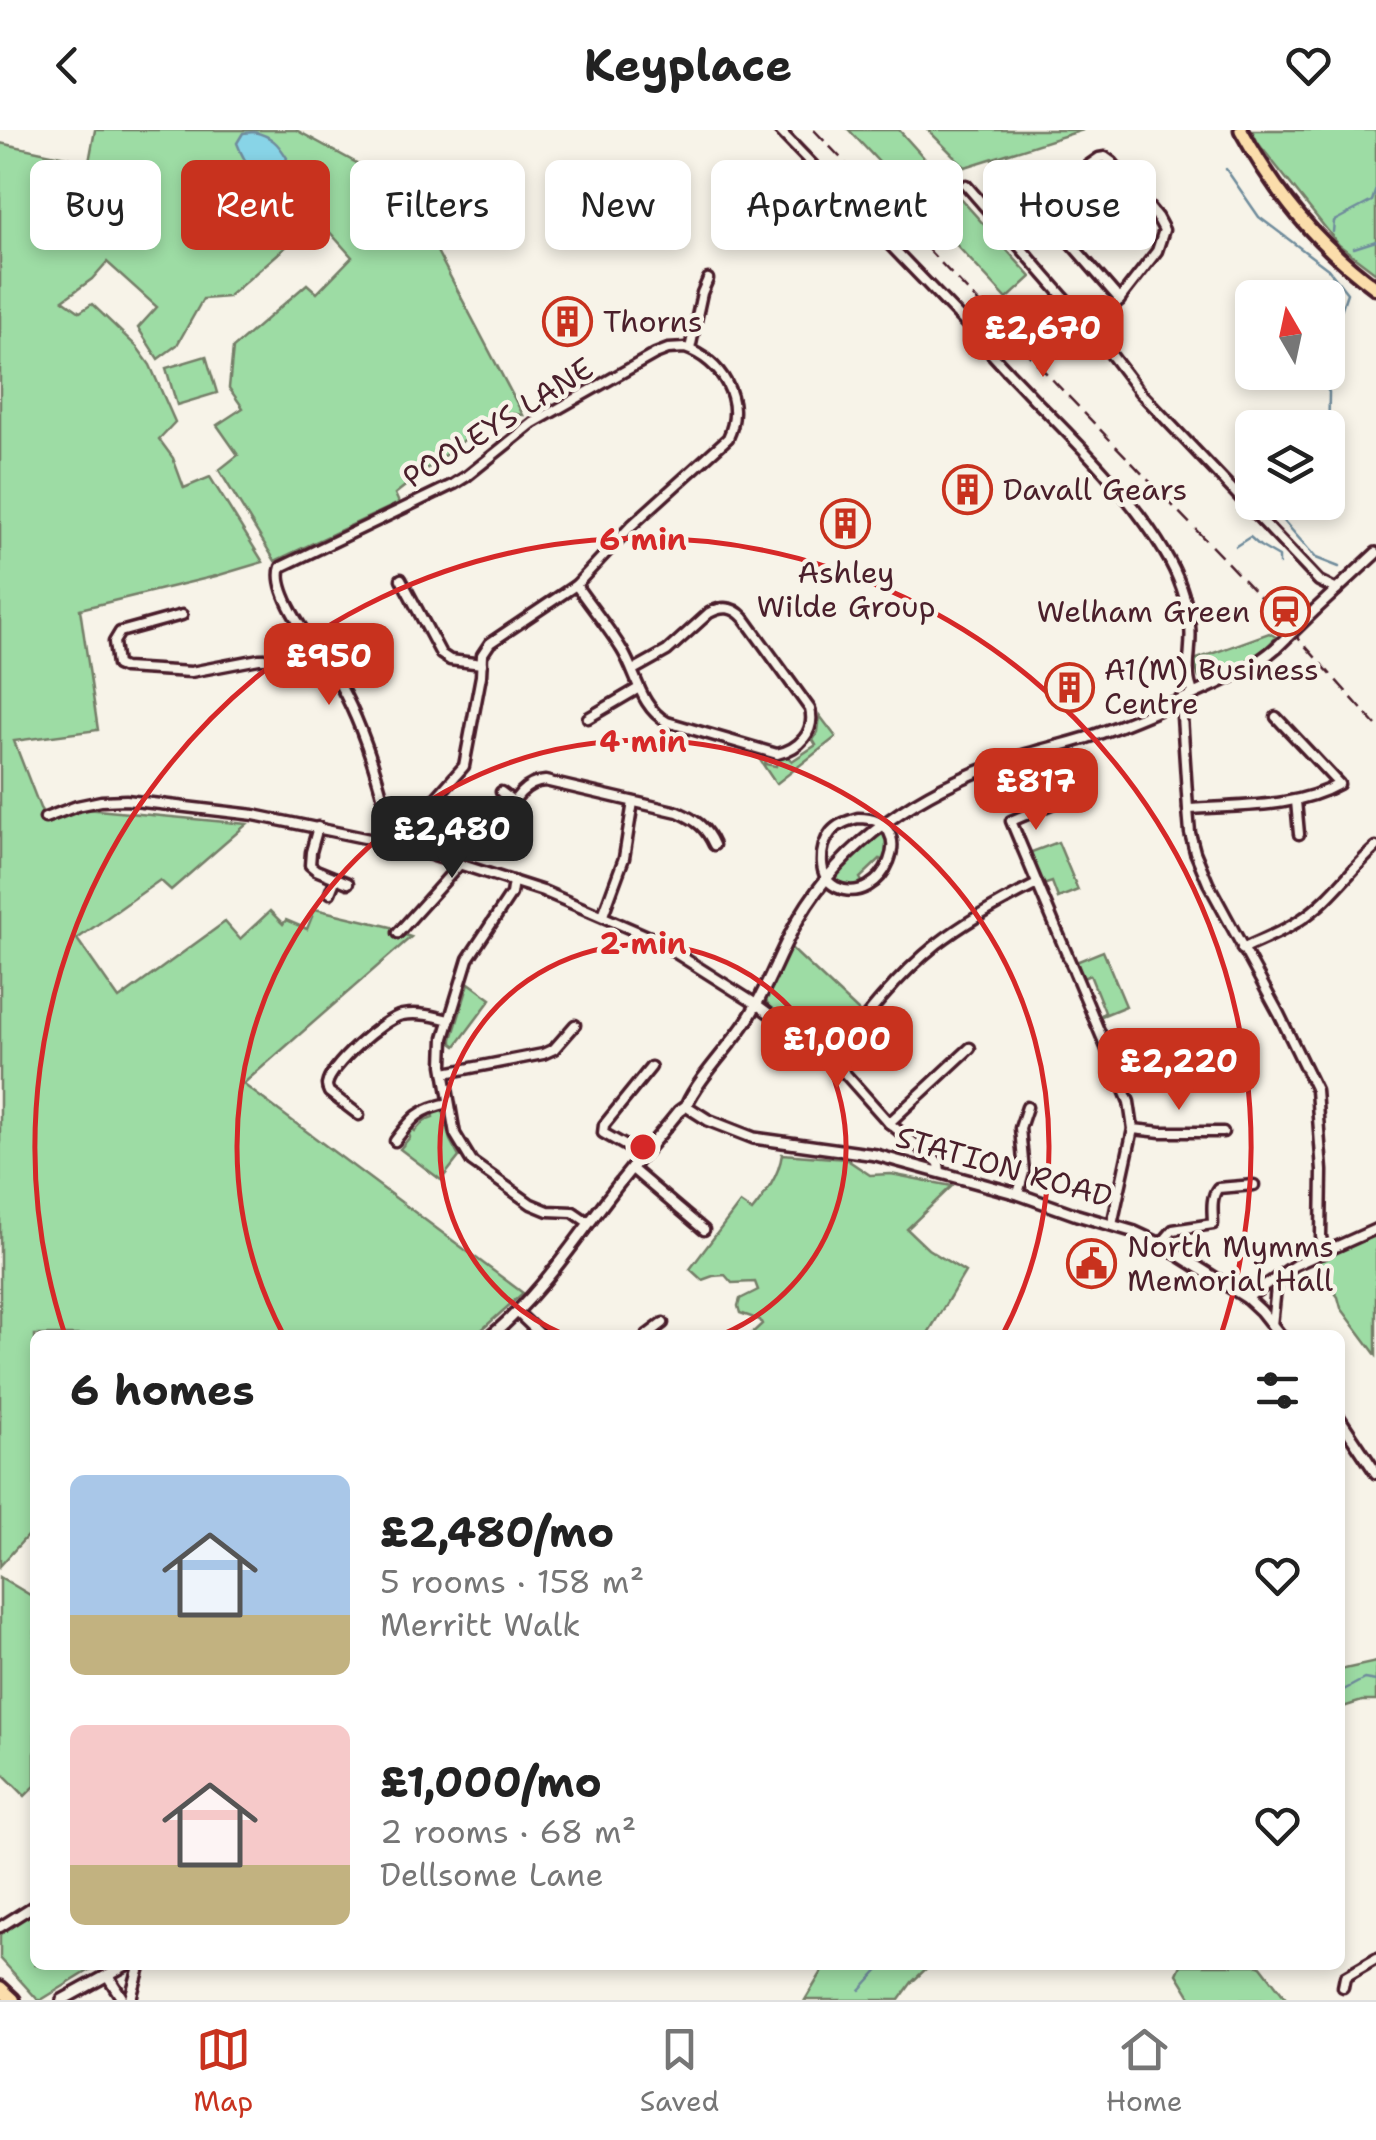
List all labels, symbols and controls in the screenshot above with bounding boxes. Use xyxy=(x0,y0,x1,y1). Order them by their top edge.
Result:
text: Keyplace xyxy=(584,35,792,95)
icon: back xyxy=(40,38,95,93)
icon: heart xyxy=(1281,38,1336,93)
chip: Buy xyxy=(30,160,161,250)
chip: Rent xyxy=(181,160,330,250)
chip: Filters xyxy=(350,160,525,250)
chip: New xyxy=(545,160,691,250)
chip: Apartment xyxy=(711,160,963,250)
chip: House xyxy=(983,160,1156,250)
north arrow xyxy=(1235,280,1345,390)
map controls xyxy=(1235,280,1345,520)
pin: £2,670 xyxy=(962,295,1124,380)
building icon: Thorns xyxy=(542,296,594,348)
place label: Thorns xyxy=(603,301,703,342)
text: £2,670 xyxy=(984,306,1102,349)
street label: POOLEYS LANE xyxy=(395,348,601,498)
button: layers xyxy=(1235,410,1345,520)
building icon: Davall Gears xyxy=(942,464,994,516)
place label: Davall Gears xyxy=(1003,469,1187,510)
building icon: Ashley Wilde Group xyxy=(820,498,872,550)
text: 6 min xyxy=(599,519,687,560)
place label: Ashley Wilde Group xyxy=(756,552,936,627)
station icon: Welham Green xyxy=(1259,586,1311,638)
place label: Welham Green xyxy=(1037,591,1250,632)
pin: £950 xyxy=(270,623,388,708)
text: £950 xyxy=(286,634,372,677)
place label: A1(M) Business Centre xyxy=(1104,649,1319,724)
building icon: A1(M) Business Centre xyxy=(1043,661,1095,713)
text: 4 min xyxy=(599,721,687,762)
pin: £817 xyxy=(977,748,1095,833)
text: £817 xyxy=(996,759,1076,802)
pin: £2,480 xyxy=(371,796,533,881)
text: £2,480 xyxy=(393,807,511,850)
text: 2 min xyxy=(599,923,687,964)
pin: £1,000 xyxy=(756,1006,918,1091)
text: £1,000 xyxy=(783,1017,891,1060)
pin: £2,220 xyxy=(1098,1028,1260,1113)
text: £2,220 xyxy=(1120,1039,1238,1082)
street label: STATION ROAD xyxy=(891,1116,1117,1217)
centre of rings xyxy=(625,1129,661,1165)
place label: North Mymms Memorial Hall xyxy=(1127,1226,1334,1301)
public building icon: North Mymms Memorial Hall xyxy=(1066,1238,1118,1290)
text: 6 homes xyxy=(70,1362,255,1418)
icon: filters xyxy=(1250,1363,1305,1418)
text: £2,480/mo xyxy=(380,1504,614,1560)
icon: home xyxy=(150,1515,270,1635)
icon: heart xyxy=(1250,1548,1305,1603)
text: 5 rooms · 158 m² xyxy=(380,1560,644,1603)
text: Merritt Walk xyxy=(380,1603,581,1646)
text: £1,000/mo xyxy=(380,1754,602,1810)
icon: home xyxy=(150,1765,270,1885)
icon: heart xyxy=(1250,1798,1305,1853)
text: 2 rooms · 68 m² xyxy=(380,1810,636,1853)
text: Dellsome Lane xyxy=(380,1853,604,1896)
tab: Map xyxy=(193,2022,253,2120)
tab: Saved xyxy=(640,2022,719,2120)
tab: Home xyxy=(1106,2022,1183,2120)

